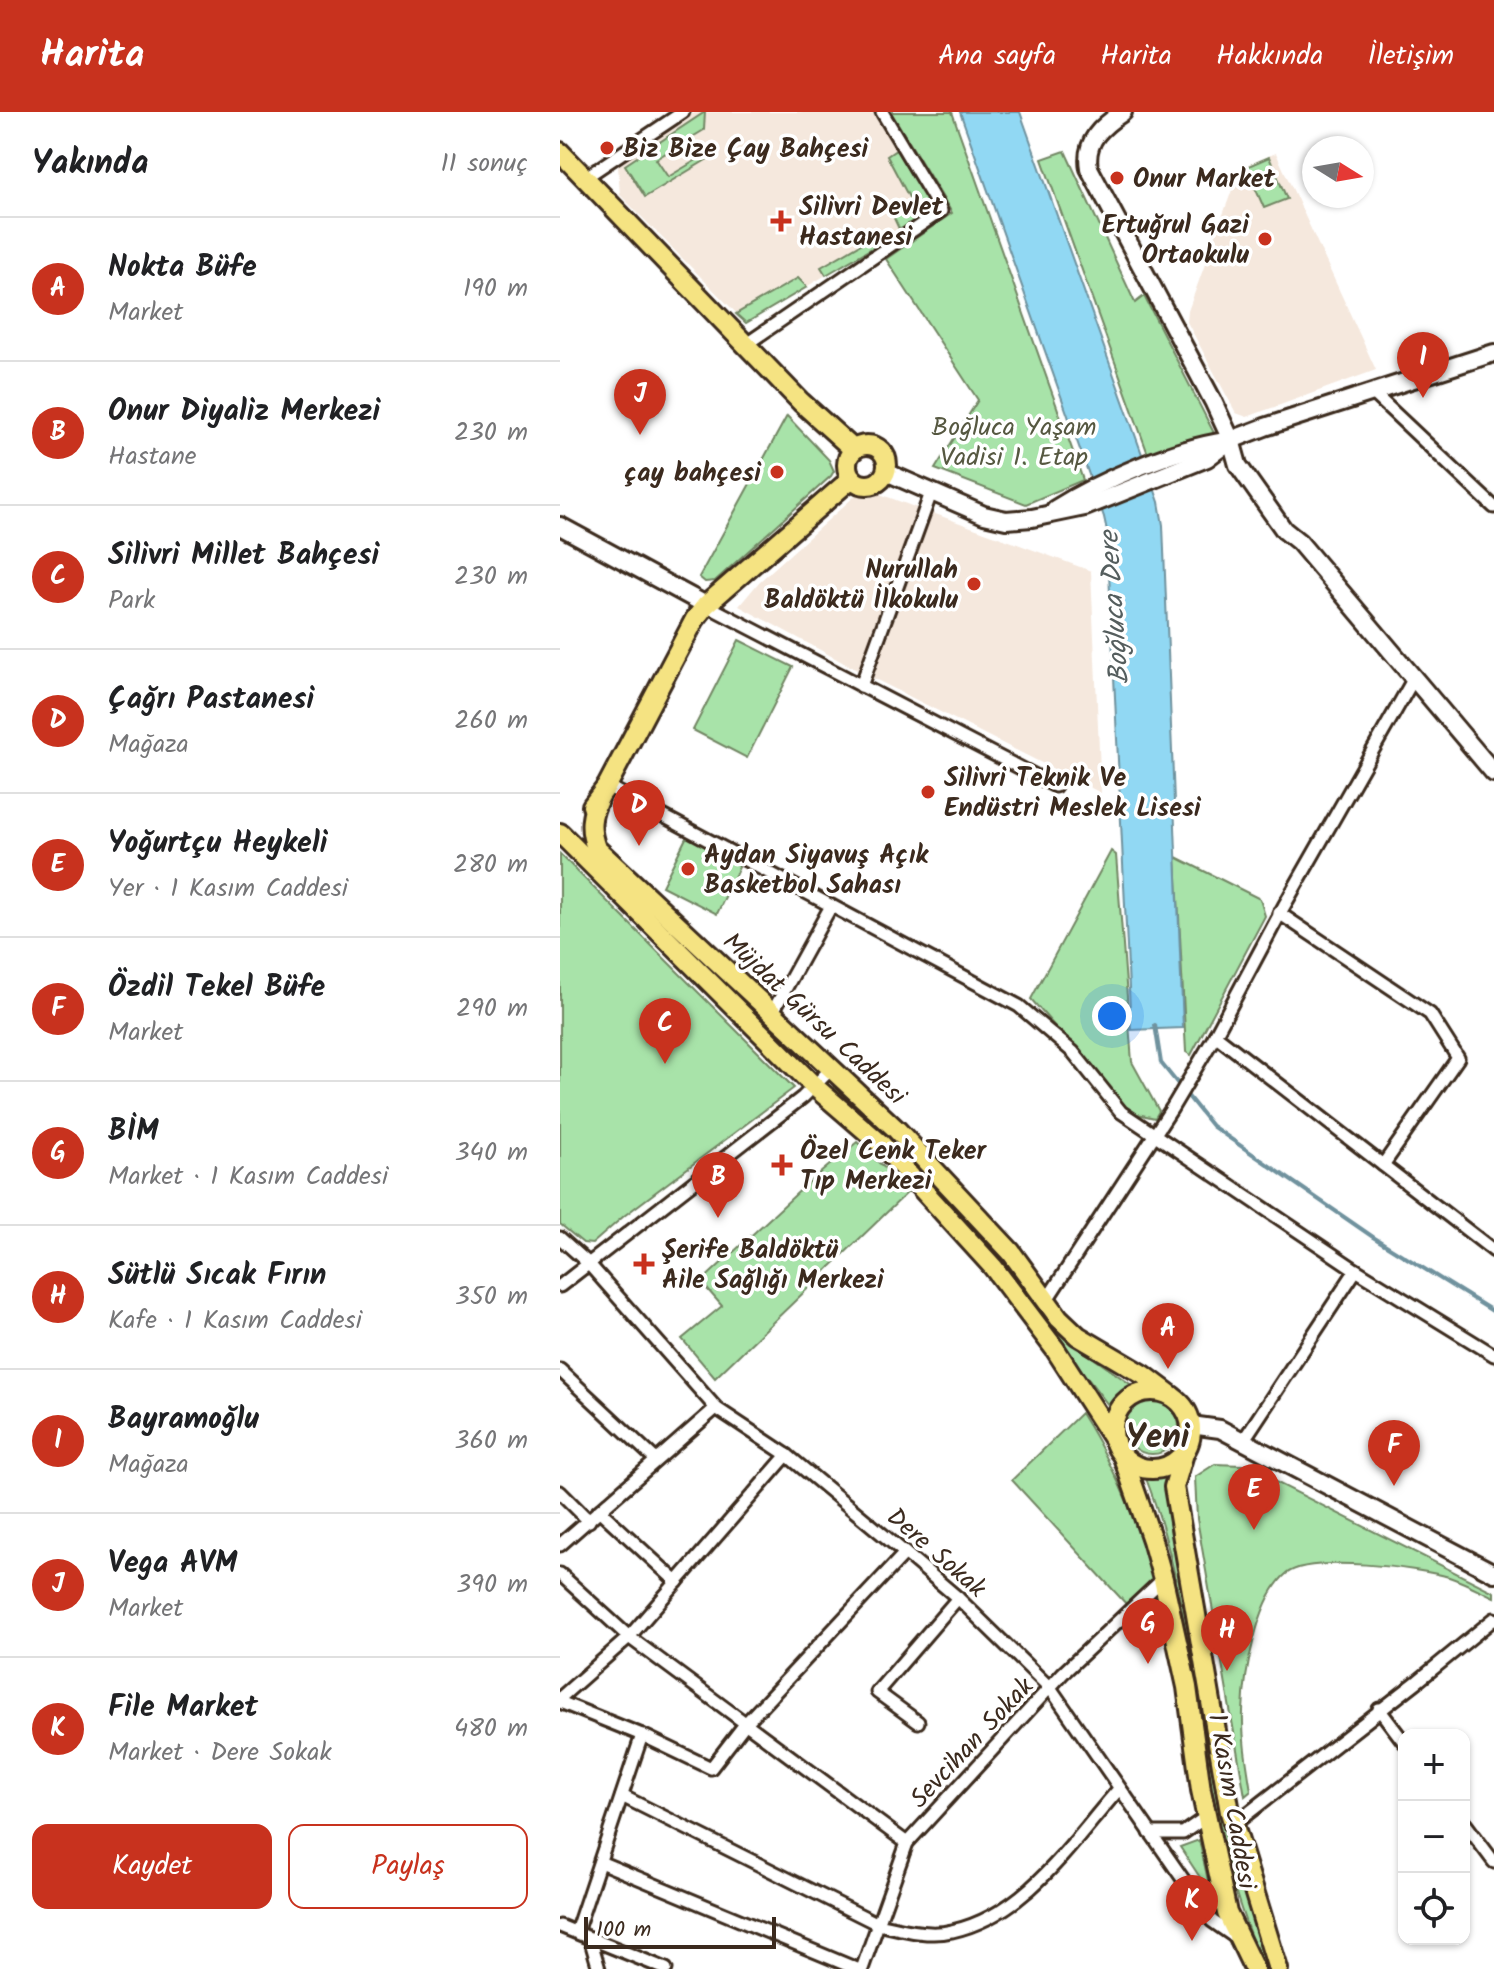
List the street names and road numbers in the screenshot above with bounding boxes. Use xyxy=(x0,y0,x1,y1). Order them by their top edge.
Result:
street label: Müjdat Gürsu Caddesi xyxy=(712,923,917,1118)
street label: Dere Sokak xyxy=(876,1498,996,1610)
street label: Sevcihan Sokak xyxy=(900,1667,1045,1819)
street label: 1 Kasım Caddesi xyxy=(1195,1710,1267,1894)

